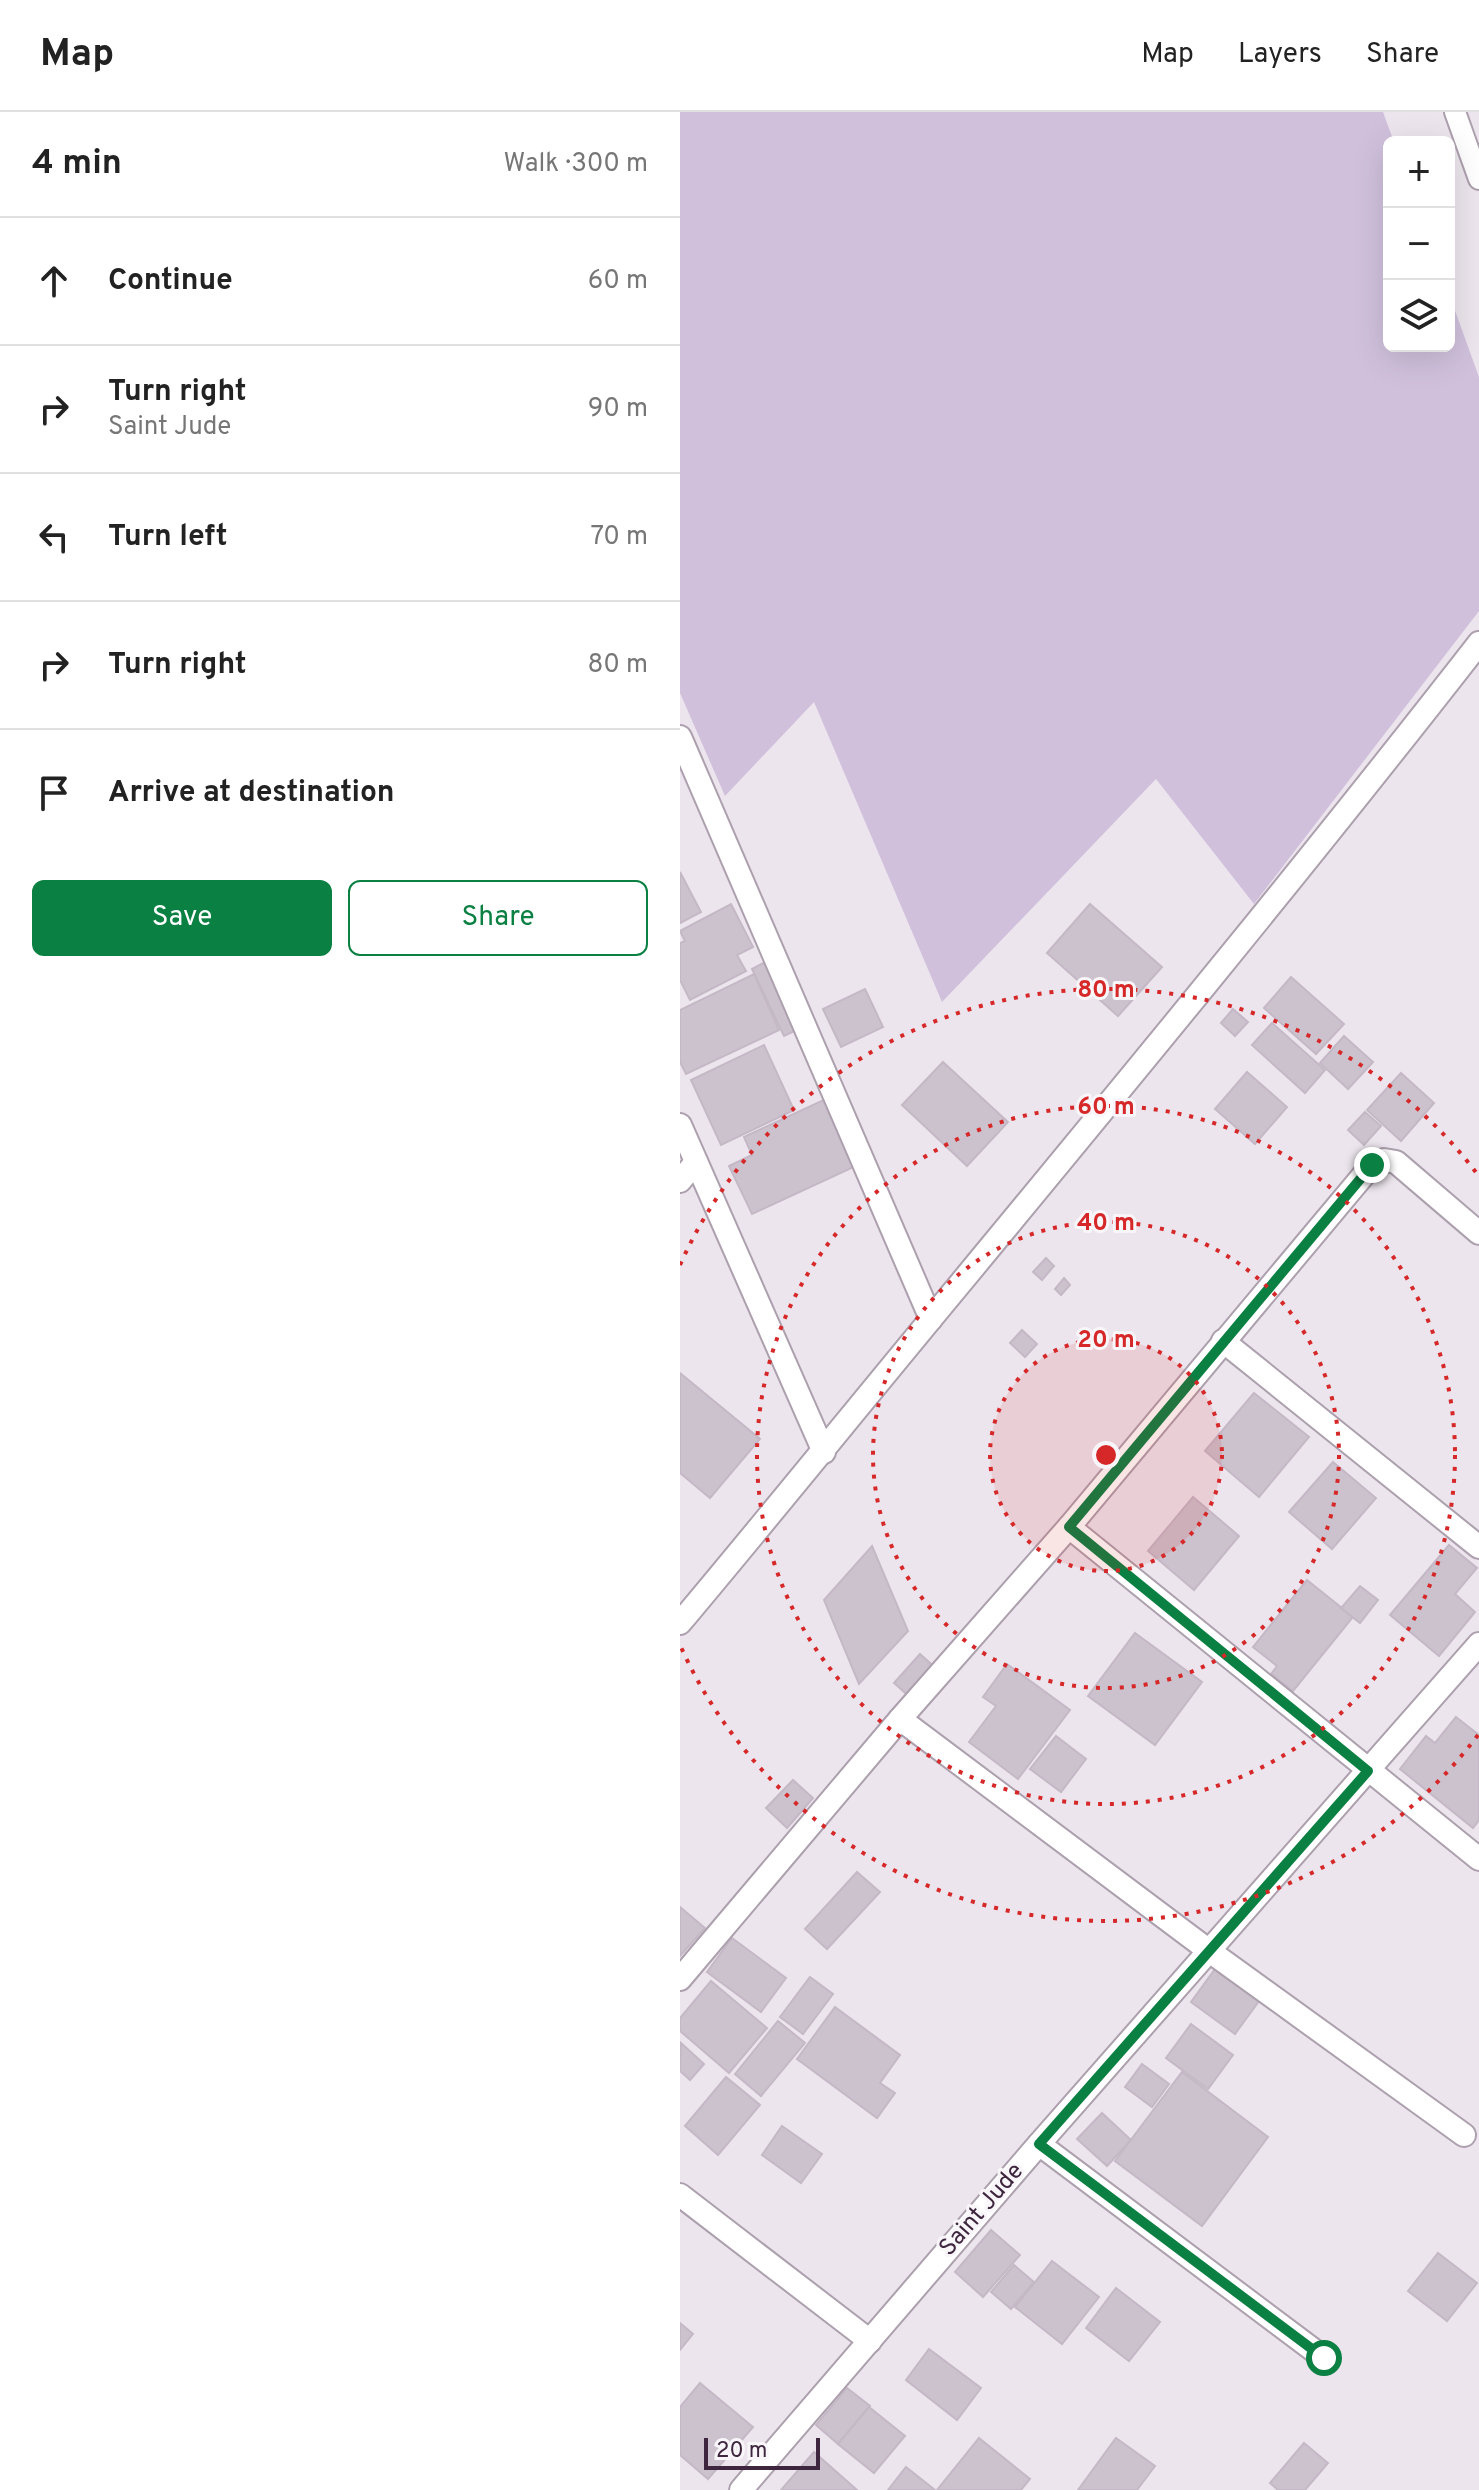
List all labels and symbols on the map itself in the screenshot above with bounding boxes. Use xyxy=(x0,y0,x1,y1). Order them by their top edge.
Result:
text: 80 m xyxy=(1077,976,1135,1006)
text: 60 m xyxy=(1077,1093,1135,1123)
route end xyxy=(1354,1147,1390,1183)
text: 40 m xyxy=(1077,1209,1135,1239)
text: 20 m xyxy=(1077,1326,1135,1356)
centre of rings xyxy=(1092,1441,1120,1469)
street label: Saint Jude xyxy=(933,2157,1031,2263)
route start xyxy=(1306,2340,1342,2376)
scale bar xyxy=(704,2434,820,2470)

